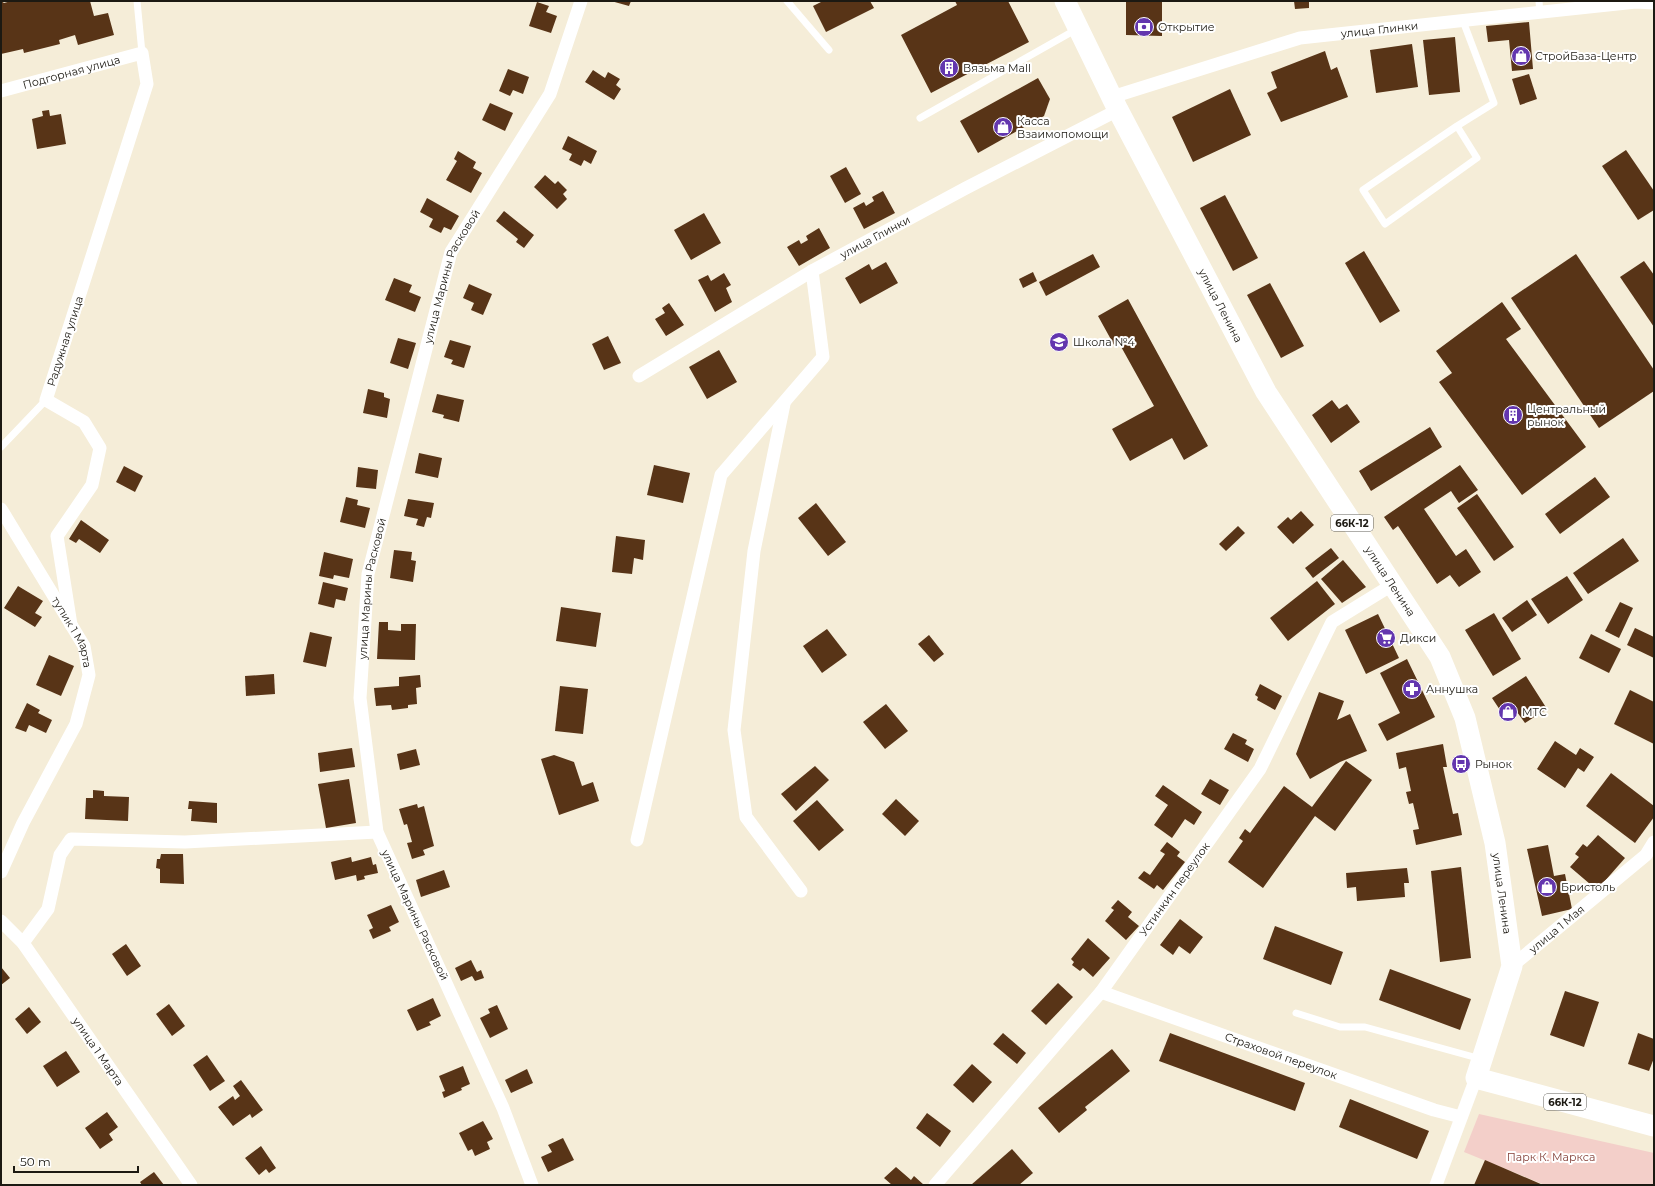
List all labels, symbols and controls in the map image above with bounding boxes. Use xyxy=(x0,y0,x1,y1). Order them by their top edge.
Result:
bank icon: Открытие xyxy=(1133,16,1155,38)
street label: улица Глинки xyxy=(1339,18,1419,41)
place label: Открытие xyxy=(1158,20,1215,34)
shop icon: СтройБаза-Центр xyxy=(1510,45,1532,67)
place label: СтройБаза-Центр xyxy=(1535,49,1637,63)
street label: Подгорная улица xyxy=(21,52,122,92)
building icon: Вязьма Mall xyxy=(938,57,960,79)
place label: Вязьма Mall xyxy=(963,61,1031,75)
place label: Касса Взаимопомощи xyxy=(1017,114,1109,141)
shop icon: Касса Взаимопомощи xyxy=(992,116,1014,138)
street label: улица Марины Расковой xyxy=(420,207,483,346)
street label: улица Глинки xyxy=(837,212,913,262)
street label: улица Ленина xyxy=(1195,265,1246,345)
street label: Радужная улица xyxy=(44,294,86,388)
school or university icon: Школа №4 xyxy=(1048,331,1070,353)
place label: Школа №4 xyxy=(1073,335,1135,349)
place label: Центральный рынок xyxy=(1527,402,1606,429)
building icon: Центральный рынок xyxy=(1502,404,1524,426)
road number: 66К-12 xyxy=(1331,515,1373,531)
street label: улица Марины Расковой xyxy=(355,517,389,661)
street label: улица Ленина xyxy=(1361,542,1418,619)
street label: тупик 1 Марта xyxy=(49,594,95,669)
supermarket icon: Дикси xyxy=(1375,627,1397,649)
place label: Дикси xyxy=(1400,631,1436,645)
pharmacy icon: Аннушка xyxy=(1401,678,1423,700)
place label: Аннушка xyxy=(1426,682,1478,696)
shop icon: МТС xyxy=(1497,701,1519,723)
place label: МТС xyxy=(1522,705,1547,719)
bus stop icon: Рынок xyxy=(1450,753,1472,775)
place label: Рынок xyxy=(1475,757,1513,771)
street label: Устинкин переулок xyxy=(1136,839,1213,939)
street label: улица Марины Расковой xyxy=(378,846,452,983)
street label: улица Ленина xyxy=(1489,851,1514,935)
shop icon: Бристоль xyxy=(1536,876,1558,898)
place label: Бристоль xyxy=(1561,880,1615,894)
street label: улица 1 Мая xyxy=(1525,902,1587,957)
street label: улица 1 Марта xyxy=(69,1014,127,1088)
street label: Страховой переулок xyxy=(1223,1029,1340,1082)
road number: 66К-12 xyxy=(1544,1094,1586,1110)
scale bar xyxy=(14,1148,138,1174)
park label: Парк К. Маркса xyxy=(1507,1150,1595,1164)
text: 50 m xyxy=(20,1154,51,1169)

